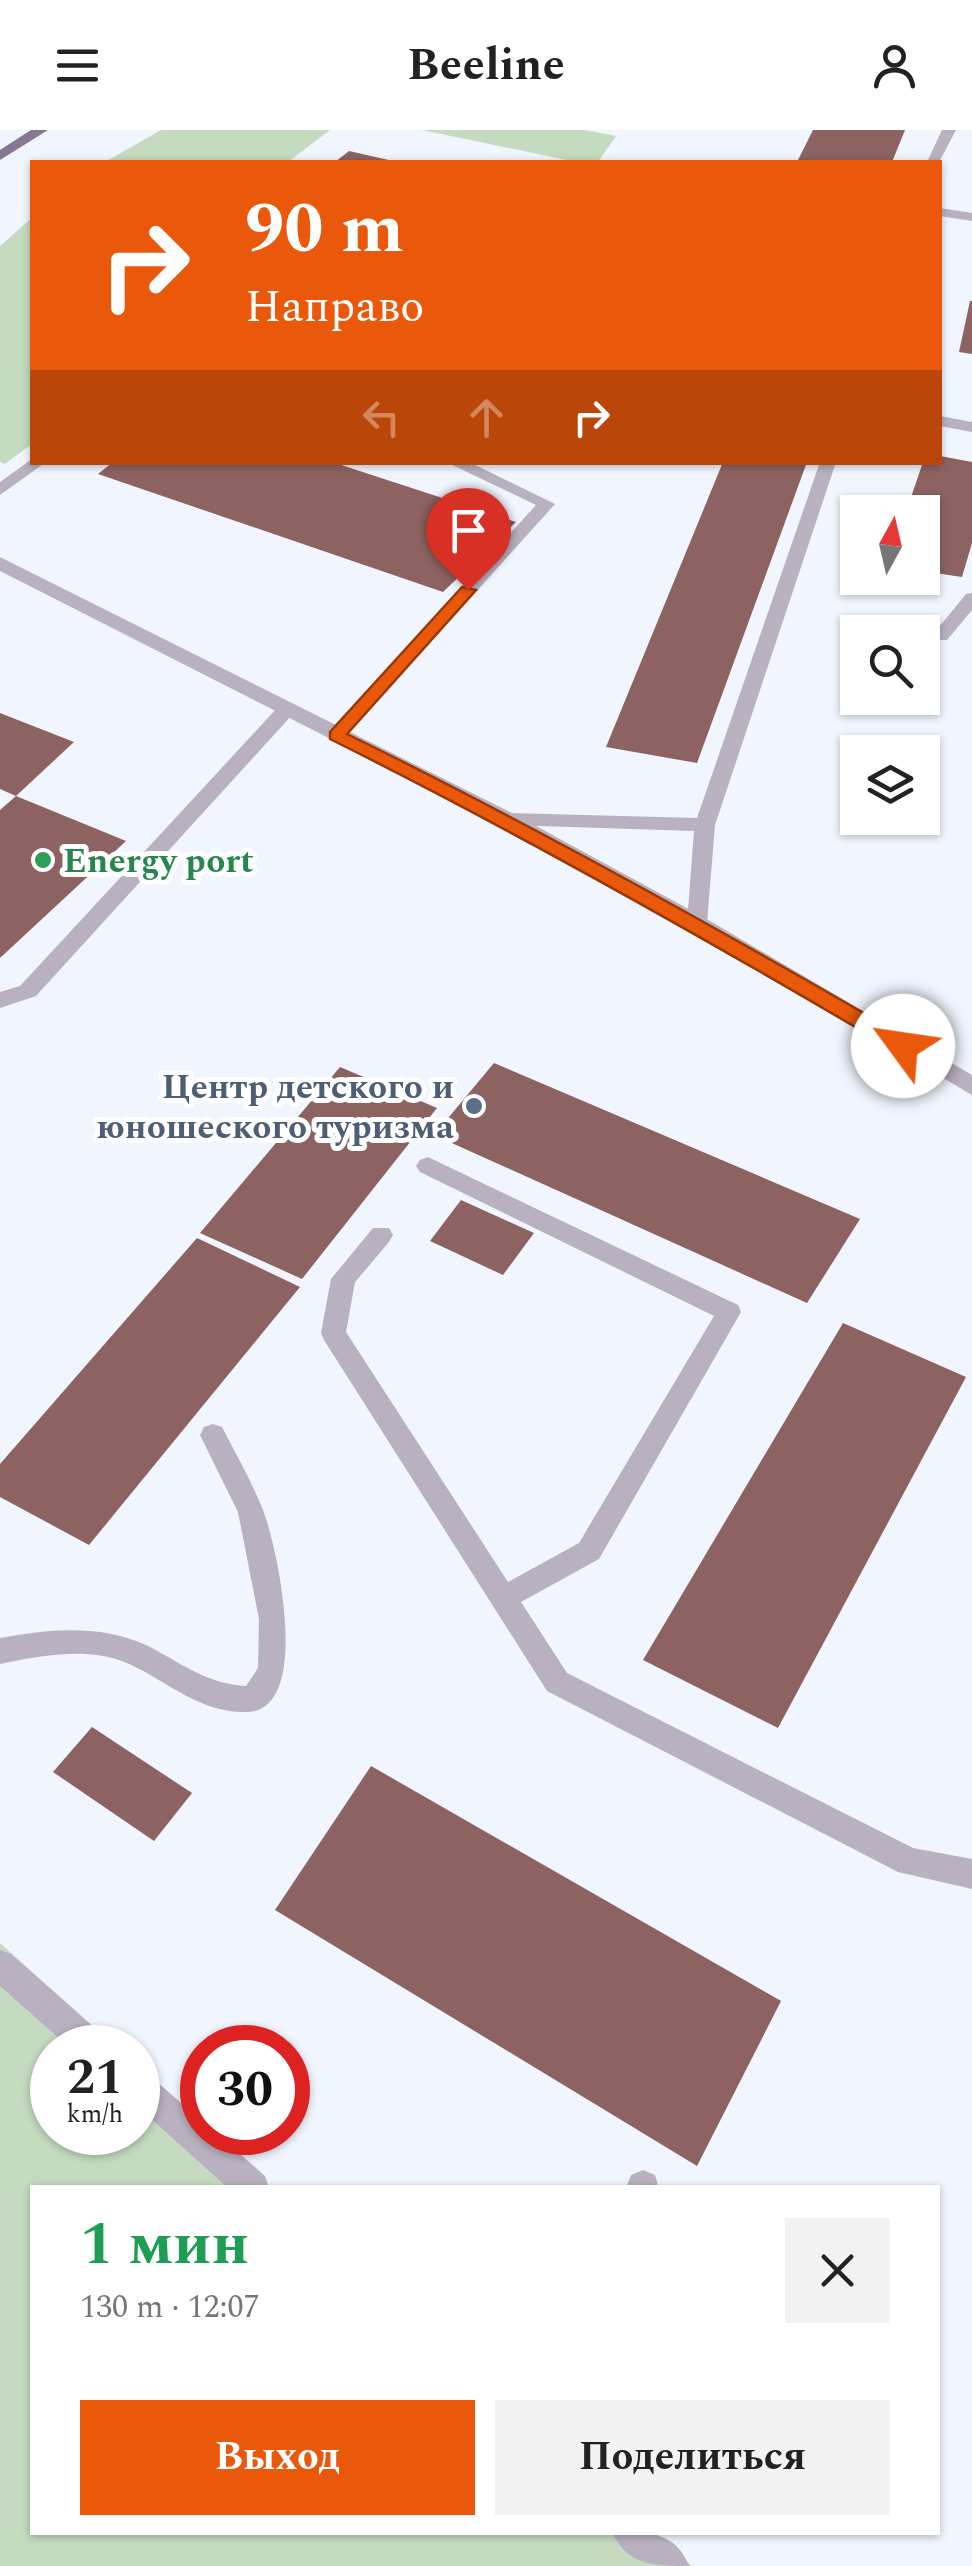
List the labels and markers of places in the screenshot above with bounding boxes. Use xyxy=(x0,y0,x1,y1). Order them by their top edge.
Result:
pin xyxy=(426,488,511,591)
place label: Energy port xyxy=(63,835,254,888)
marker: Energy port xyxy=(32,849,54,871)
place label: Центр детского и юношеского туризма xyxy=(97,1061,454,1154)
marker: Центр детского и юношеского туризма xyxy=(463,1095,485,1117)

